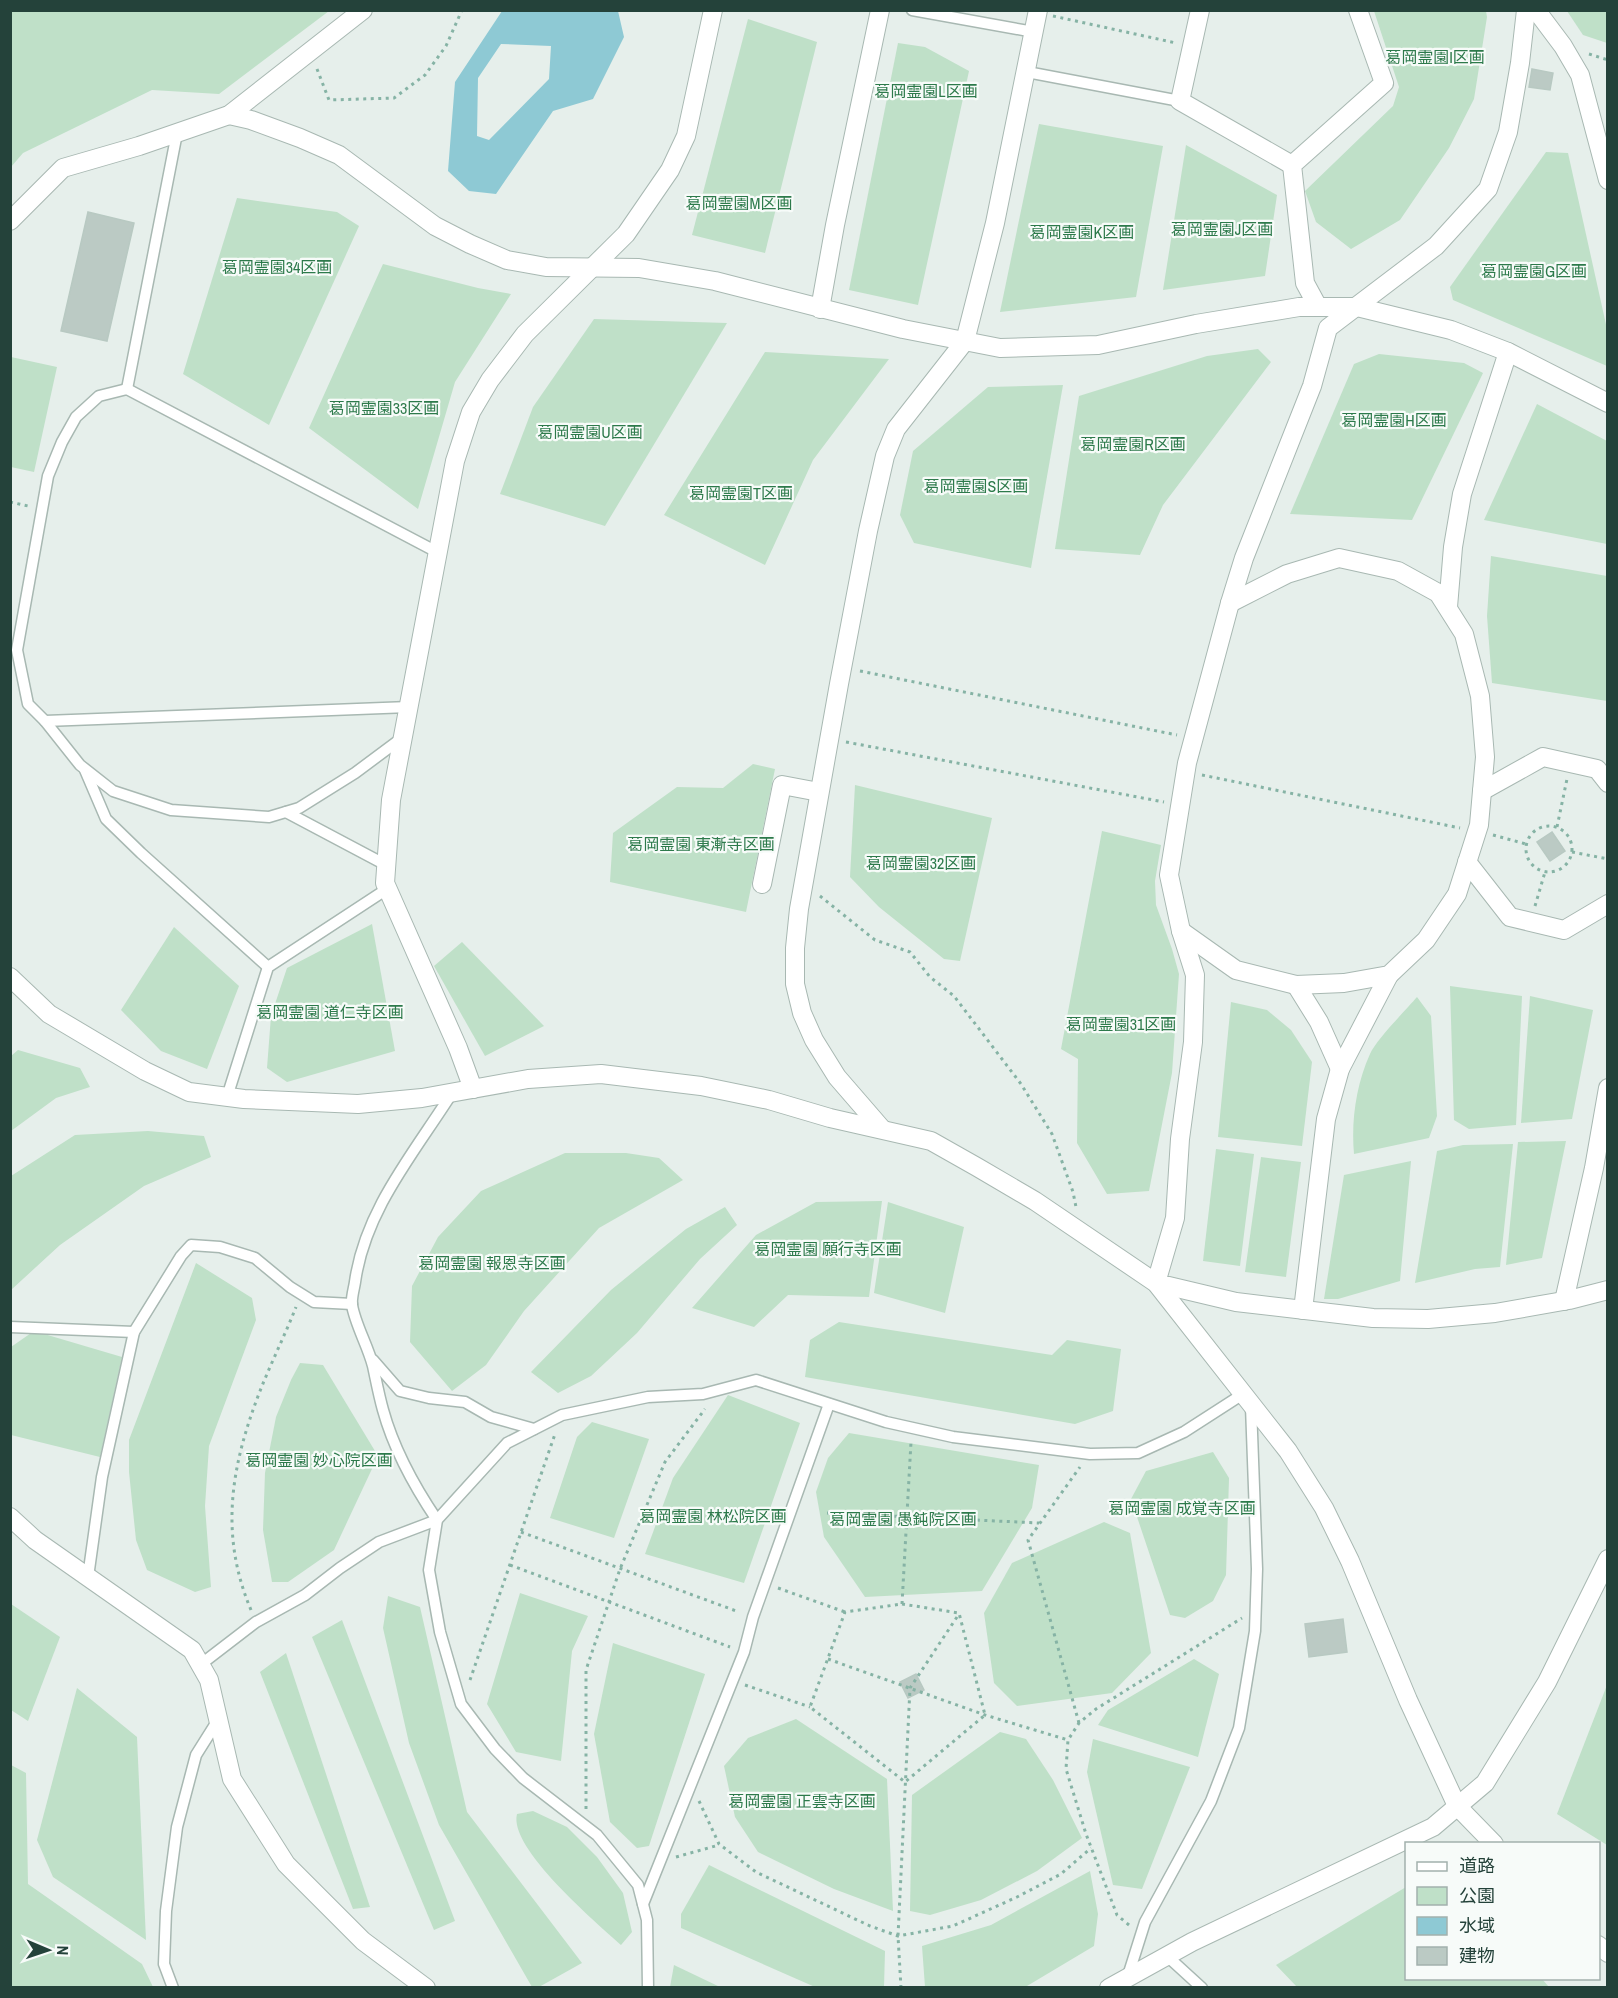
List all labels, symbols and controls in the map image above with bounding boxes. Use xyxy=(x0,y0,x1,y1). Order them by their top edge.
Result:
park label: 葛岡霊園I区画 xyxy=(1385,46,1485,68)
park label: 葛岡霊園L区画 xyxy=(874,80,978,102)
park label: 葛岡霊園M区画 xyxy=(686,192,792,214)
park label: 葛岡霊園J区画 xyxy=(1171,218,1273,240)
park label: 葛岡霊園K区画 xyxy=(1030,221,1134,243)
park label: 葛岡霊園34区画 xyxy=(222,256,332,278)
park label: 葛岡霊園G区画 xyxy=(1481,260,1587,282)
park label: 葛岡霊園33区画 xyxy=(329,397,439,419)
park label: 葛岡霊園H区画 xyxy=(1341,409,1447,431)
park label: 葛岡霊園U区画 xyxy=(537,421,643,443)
park label: 葛岡霊園R区画 xyxy=(1080,433,1186,455)
park label: 葛岡霊園S区画 xyxy=(924,475,1028,497)
park label: 葛岡霊園T区画 xyxy=(689,482,793,504)
park label: 葛岡霊園 東漸寺区画 xyxy=(627,833,775,855)
park label: 葛岡霊園32区画 xyxy=(866,852,976,874)
park label: 葛岡霊園 道仁寺区画 xyxy=(256,1001,404,1023)
park label: 葛岡霊園31区画 xyxy=(1066,1013,1176,1035)
park label: 葛岡霊園 願行寺区画 xyxy=(754,1238,902,1260)
park label: 葛岡霊園 報恩寺区画 xyxy=(418,1252,566,1274)
park label: 葛岡霊園 妙心院区画 xyxy=(245,1449,393,1471)
park label: 葛岡霊園 成覚寺区画 xyxy=(1108,1497,1256,1519)
park label: 葛岡霊園 林松院区画 xyxy=(639,1505,787,1527)
park label: 葛岡霊園 愚鈍院区画 xyxy=(829,1508,977,1530)
park label: 葛岡霊園 正雲寺区画 xyxy=(728,1790,876,1812)
legend xyxy=(1405,1842,1600,1980)
text: 道路 xyxy=(1459,1853,1495,1878)
text: 公園 xyxy=(1459,1883,1495,1908)
text: 水域 xyxy=(1459,1913,1495,1938)
north arrow xyxy=(18,1920,78,1980)
text: 建物 xyxy=(1459,1943,1495,1968)
text: N xyxy=(52,1945,74,1956)

